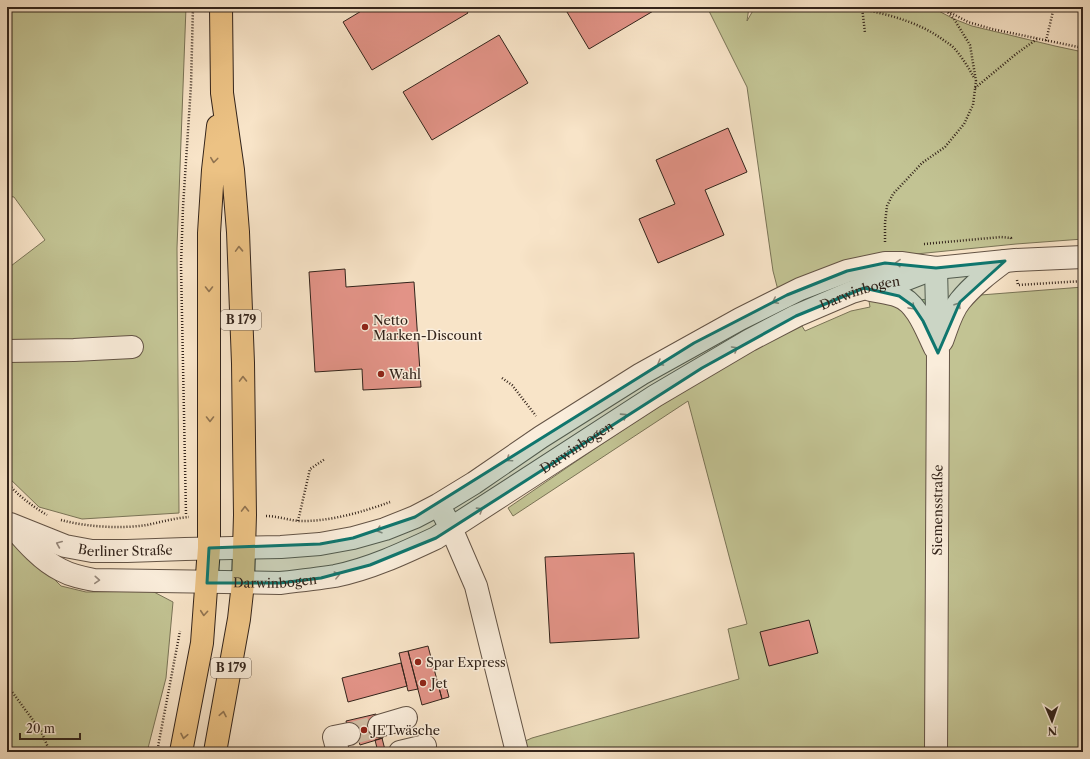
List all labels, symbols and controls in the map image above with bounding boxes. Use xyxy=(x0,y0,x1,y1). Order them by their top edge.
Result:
one-way arrow xyxy=(210,157,219,163)
one-way arrow xyxy=(235,246,243,252)
one-way arrow xyxy=(895,259,901,267)
street label: Darwinbogen xyxy=(817,273,901,313)
one-way arrow xyxy=(205,286,213,292)
one-way arrow xyxy=(771,296,779,304)
one-way arrow xyxy=(907,302,914,310)
one-way arrow xyxy=(954,302,961,309)
road number: B 179 xyxy=(221,310,261,330)
place label: Netto Marken-Discount xyxy=(373,312,483,343)
marker: Netto Marken-Discount xyxy=(360,322,370,332)
one-way arrow xyxy=(731,346,738,353)
one-way arrow xyxy=(657,358,664,365)
place label: Wahl xyxy=(388,366,421,382)
marker: Wahl xyxy=(376,369,386,379)
one-way arrow xyxy=(239,376,247,382)
one-way arrow xyxy=(620,414,627,421)
one-way arrow xyxy=(206,416,214,422)
street label: Darwinbogen xyxy=(537,417,616,476)
one-way arrow xyxy=(506,454,513,461)
street label: Siemensstraße xyxy=(929,464,945,556)
one-way arrow xyxy=(241,506,249,512)
one-way arrow xyxy=(476,508,483,515)
one-way arrow xyxy=(375,525,382,534)
one-way arrow xyxy=(56,540,63,548)
street label: Berliner Straße xyxy=(77,541,173,559)
street label: Darwinbogen xyxy=(233,571,318,591)
one-way arrow xyxy=(334,571,340,579)
one-way arrow xyxy=(94,576,100,584)
one-way arrow xyxy=(200,610,209,616)
place label: Spar Express xyxy=(426,654,506,670)
marker: Spar Express xyxy=(413,657,423,667)
road number: B 179 xyxy=(211,658,251,678)
place label: Jet xyxy=(429,675,448,691)
marker: Jet xyxy=(418,678,428,688)
north arrow xyxy=(1032,701,1072,741)
one-way arrow xyxy=(218,711,227,717)
scale bar xyxy=(20,715,80,741)
text: 20 m xyxy=(26,721,55,736)
place label: JETwäsche xyxy=(370,722,440,738)
text: N xyxy=(1047,724,1057,738)
marker: JETwäsche xyxy=(359,725,369,735)
one-way arrow xyxy=(180,733,188,739)

